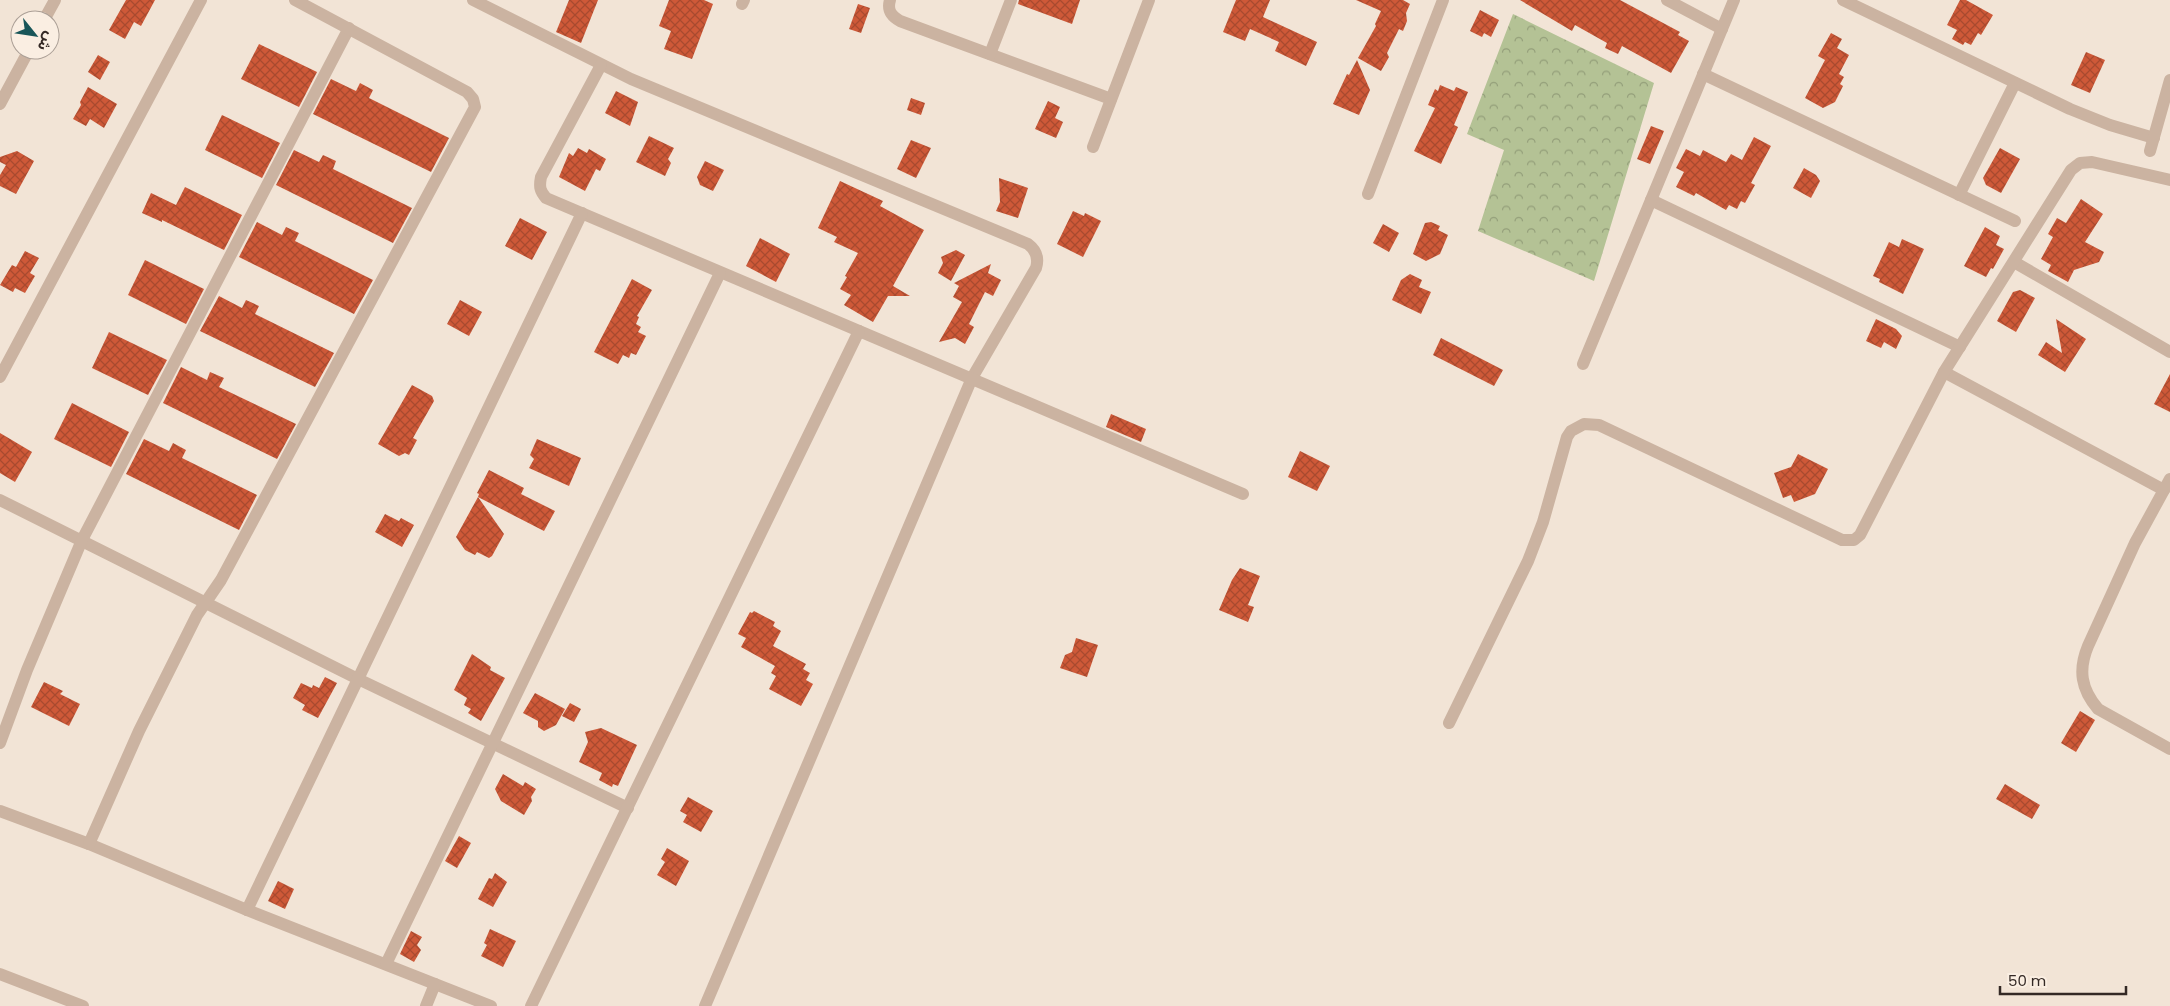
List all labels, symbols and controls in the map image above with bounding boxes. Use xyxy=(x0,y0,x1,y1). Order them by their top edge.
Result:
north arrow xyxy=(10,10,60,60)
text: ش xyxy=(33,28,60,55)
scale bar xyxy=(2000,964,2126,996)
text: 50 m xyxy=(2008,970,2046,991)

